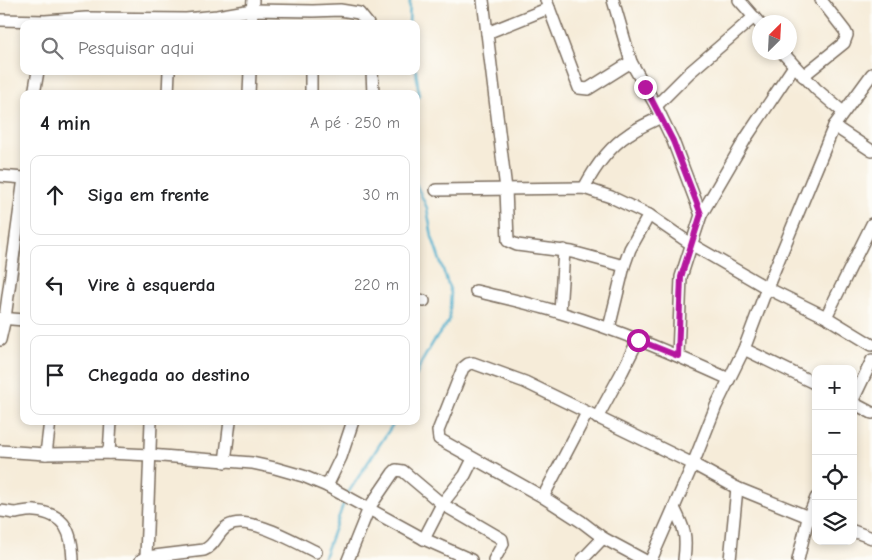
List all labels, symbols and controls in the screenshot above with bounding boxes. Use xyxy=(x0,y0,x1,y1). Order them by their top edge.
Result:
north arrow xyxy=(752,15,797,60)
search box xyxy=(20,20,420,75)
icon: search xyxy=(38,34,66,62)
text: Pesquisar aqui xyxy=(78,37,194,59)
route end xyxy=(634,76,657,99)
text: 4 min xyxy=(40,111,91,135)
text: A pé · 250 m xyxy=(310,114,400,132)
icon: ahead xyxy=(41,181,69,209)
text: Siga em frente xyxy=(88,184,209,206)
text: 30 m xyxy=(363,186,399,204)
icon: left xyxy=(41,271,69,299)
text: Vire à esquerda xyxy=(88,274,215,296)
text: 220 m xyxy=(354,276,399,294)
route start xyxy=(627,329,650,352)
icon: arrive xyxy=(41,361,69,389)
text: Chegada ao destino xyxy=(88,364,250,386)
map controls xyxy=(812,365,857,545)
button: + xyxy=(812,365,857,410)
button: − xyxy=(812,410,857,455)
button: locate xyxy=(812,455,857,500)
button: layers xyxy=(812,500,857,545)

